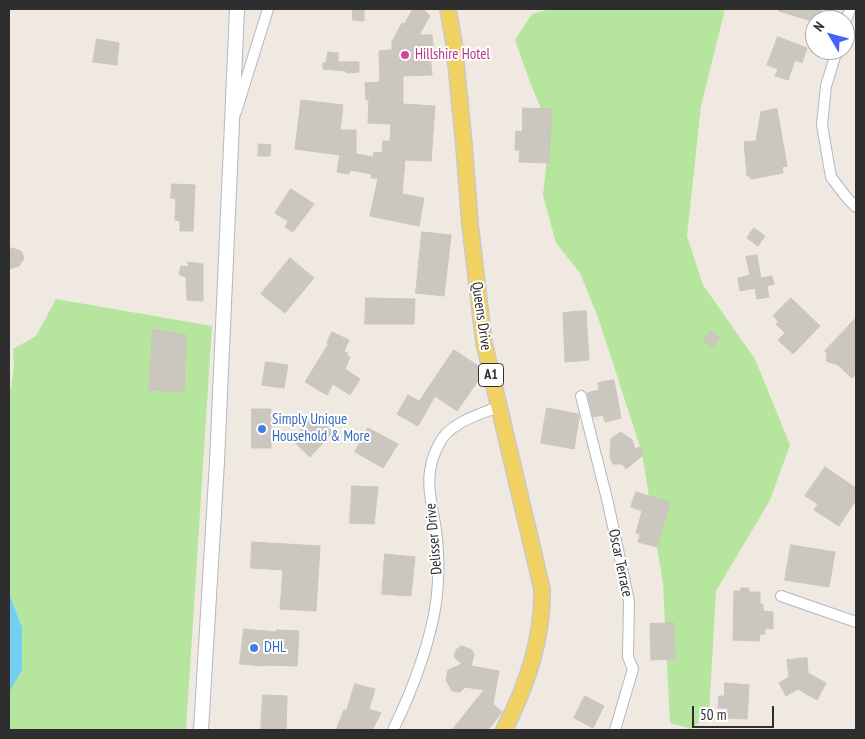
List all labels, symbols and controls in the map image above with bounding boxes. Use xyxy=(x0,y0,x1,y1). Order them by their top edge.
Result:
north arrow xyxy=(805,10,855,60)
text: N xyxy=(809,18,828,35)
place label: Hillshire Hotel xyxy=(415,46,490,64)
marker: Hillshire Hotel xyxy=(399,49,411,61)
street label: Queens Drive xyxy=(467,281,495,351)
road number: A1 xyxy=(478,364,504,386)
place label: Simply Unique Household & More xyxy=(272,411,370,446)
marker: Simply Unique Household & More xyxy=(256,423,268,435)
street label: Delisser Drive xyxy=(422,503,446,575)
street label: Oscar Terrace xyxy=(604,527,636,599)
place label: DHL xyxy=(264,639,286,657)
marker: DHL xyxy=(248,642,260,654)
scale bar xyxy=(695,696,778,728)
text: 50 m xyxy=(700,705,726,724)

